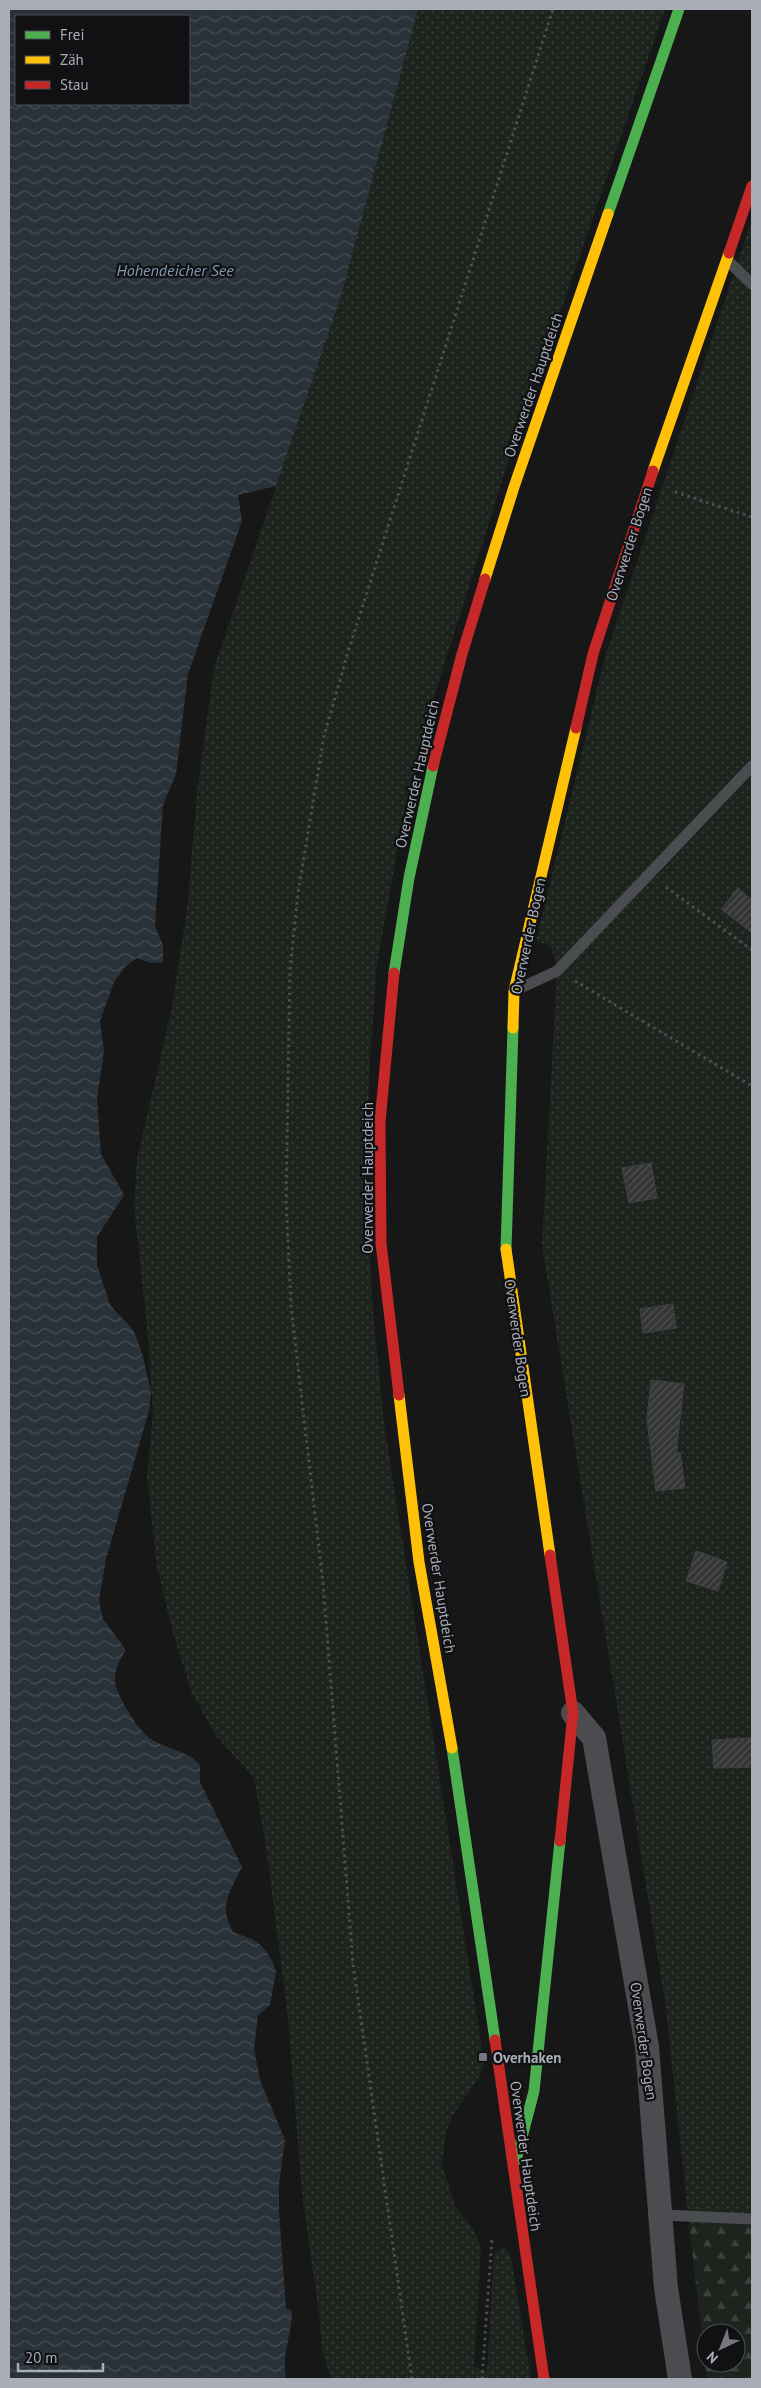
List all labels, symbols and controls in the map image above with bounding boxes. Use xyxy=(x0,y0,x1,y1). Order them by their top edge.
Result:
legend xyxy=(15,15,190,105)
text: Frei xyxy=(60,25,85,44)
text: Zäh xyxy=(60,50,84,69)
text: Stau xyxy=(60,75,89,94)
water label: Hohendeicher See xyxy=(116,260,234,280)
street label: Overwerder Hauptdeich xyxy=(499,310,567,460)
street label: Overwerder Bogen xyxy=(602,485,656,603)
street label: Overwerder Hauptdeich xyxy=(391,698,443,850)
street label: Overwerder Bogen xyxy=(506,876,550,996)
street label: Overwerder Hauptdeich xyxy=(358,1102,377,1254)
street label: Overwerder Bogen xyxy=(500,1278,536,1398)
street label: Overwerder Hauptdeich xyxy=(418,1502,460,1654)
street label: Overwerder Bogen xyxy=(626,1981,662,2101)
place label: Overhaken xyxy=(493,2048,561,2067)
marker: Overhaken xyxy=(477,2051,489,2063)
street label: Overwerder Hauptdeich xyxy=(506,2080,546,2232)
north arrow xyxy=(696,2323,746,2373)
scale bar xyxy=(18,2340,102,2372)
text: 20 m xyxy=(25,2348,58,2367)
text: N xyxy=(703,2348,722,2367)

